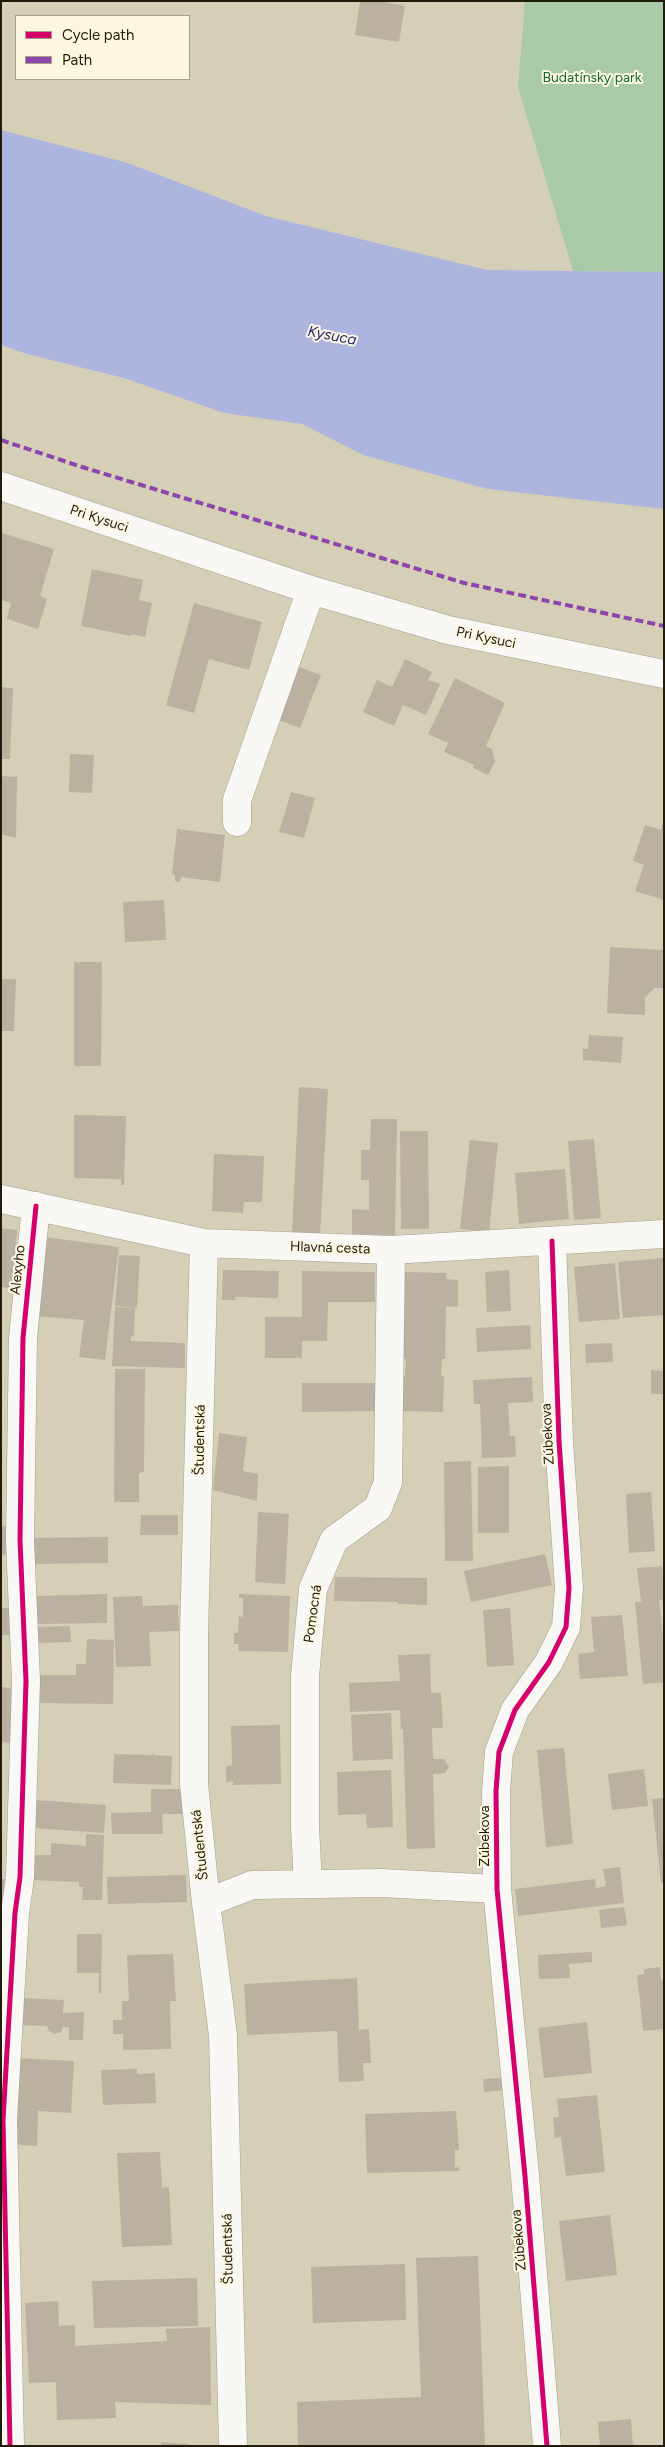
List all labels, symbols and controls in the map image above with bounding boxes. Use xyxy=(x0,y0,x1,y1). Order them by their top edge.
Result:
legend xyxy=(15,15,190,80)
text: Cycle path xyxy=(62,26,134,44)
text: Path xyxy=(62,51,92,69)
park label: Budatínsky park xyxy=(542,70,642,86)
water label: Kysuca xyxy=(306,322,358,350)
street label: Pri Kysuci xyxy=(68,502,130,536)
street label: Pri Kysuci xyxy=(455,624,517,652)
street label: Hlavná cesta xyxy=(290,1238,370,1258)
street label: Alexyho xyxy=(7,1244,29,1296)
street label: Zúbekova xyxy=(538,1403,558,1465)
street label: Študentská xyxy=(191,1404,209,1476)
street label: Pomocná xyxy=(301,1584,325,1644)
street label: Zúbekova xyxy=(477,1805,493,1867)
street label: Študentská xyxy=(188,1809,212,1881)
street label: Zúbekova xyxy=(508,2209,530,2271)
street label: Študentská xyxy=(219,2213,237,2285)

